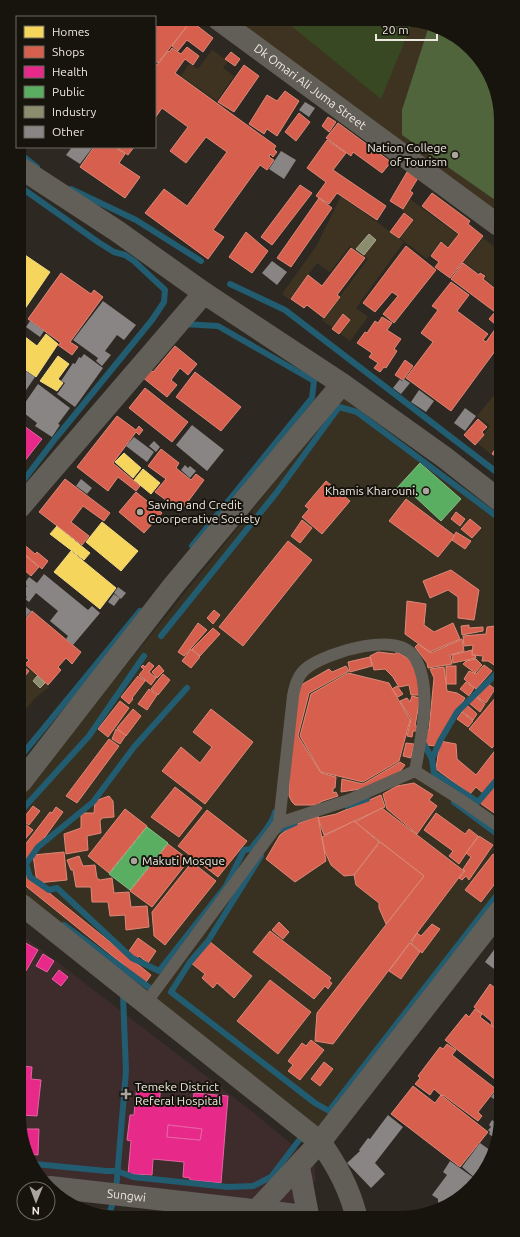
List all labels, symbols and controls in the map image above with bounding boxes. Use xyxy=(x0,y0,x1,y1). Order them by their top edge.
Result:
legend xyxy=(16,16,156,148)
scale bar xyxy=(376,16,437,42)
text: 20 m xyxy=(382,23,409,36)
text: Homes xyxy=(52,25,90,38)
street label: Dk Omari Ali Juma Street xyxy=(252,41,369,132)
text: Shops xyxy=(52,45,84,58)
text: Health xyxy=(52,65,88,78)
text: Public xyxy=(52,85,85,98)
text: Industry xyxy=(52,105,97,118)
text: Other xyxy=(52,125,85,138)
place label: Nation College of Tourism xyxy=(367,141,447,168)
marker: Nation College of Tourism xyxy=(450,150,460,160)
place label: Khamis Kharouni. xyxy=(325,484,418,497)
marker: Khamis Kharouni. xyxy=(421,486,431,496)
place label: Saving and Credit Coorperative Society xyxy=(148,498,260,525)
marker: Saving and Credit Coorperative Society xyxy=(135,507,145,517)
place label: Makuti Mosque xyxy=(142,854,225,867)
marker: Makuti Mosque xyxy=(129,856,139,866)
place label: Temeke District Referal Hospital xyxy=(135,1080,221,1107)
marker: Temeke District Referal Hospital xyxy=(120,1088,132,1100)
north arrow xyxy=(16,1181,56,1221)
street label: Sungwi xyxy=(106,1186,147,1204)
text: N xyxy=(32,1205,40,1217)

